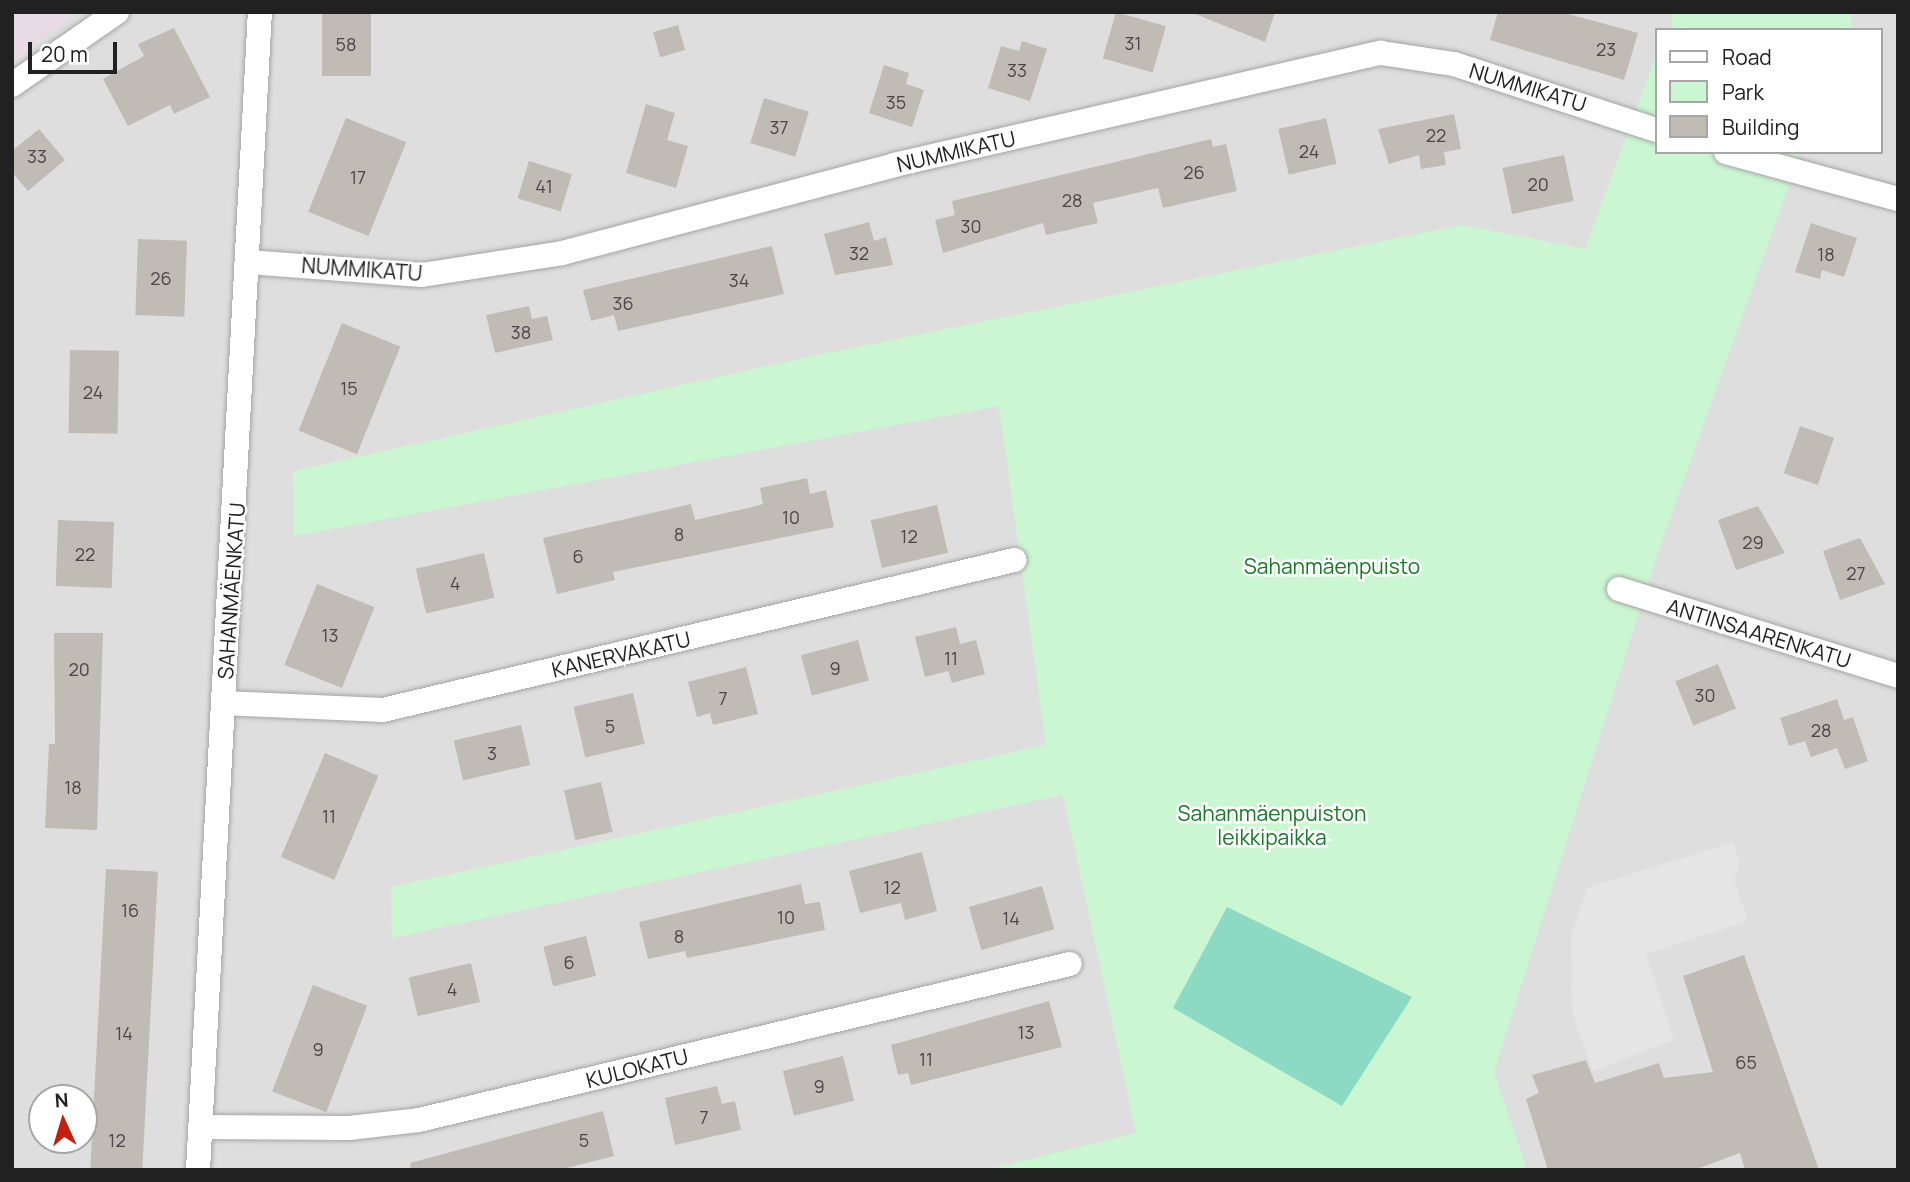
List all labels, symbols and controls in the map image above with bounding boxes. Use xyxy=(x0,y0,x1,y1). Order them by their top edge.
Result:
scale bar xyxy=(32,28,121,72)
legend xyxy=(1654,28,1882,154)
house number: 31 xyxy=(1125,32,1141,54)
house number: 58 xyxy=(336,33,356,55)
house number: 23 xyxy=(1596,38,1616,60)
text: 20 m xyxy=(41,40,88,68)
text: Road xyxy=(1722,43,1772,71)
street label: NUMMIKATU xyxy=(1466,57,1590,117)
house number: 33 xyxy=(1007,59,1027,81)
text: Park xyxy=(1722,78,1764,106)
house number: 35 xyxy=(886,91,906,113)
text: Building xyxy=(1722,113,1799,141)
house number: 37 xyxy=(770,116,788,138)
house number: 22 xyxy=(1426,124,1446,146)
street label: NUMMIKATU xyxy=(894,125,1018,177)
house number: 24 xyxy=(1299,140,1319,162)
house number: 33 xyxy=(27,145,47,167)
house number: 26 xyxy=(1183,161,1205,183)
house number: 17 xyxy=(350,166,366,188)
house number: 20 xyxy=(1527,173,1549,195)
house number: 41 xyxy=(535,175,553,197)
house number: 28 xyxy=(1062,189,1082,211)
house number: 30 xyxy=(961,215,981,237)
house number: 32 xyxy=(849,242,869,264)
house number: 18 xyxy=(1817,243,1835,265)
street label: NUMMIKATU xyxy=(301,252,423,286)
house number: 26 xyxy=(150,267,172,289)
house number: 34 xyxy=(729,269,749,291)
house number: 36 xyxy=(612,292,634,314)
house number: 38 xyxy=(511,321,531,343)
house number: 15 xyxy=(340,377,358,399)
house number: 24 xyxy=(83,381,103,403)
street label: SAHANMÄENKATU xyxy=(212,502,250,680)
house number: 10 xyxy=(782,506,800,528)
house number: 8 xyxy=(674,523,684,545)
house number: 12 xyxy=(900,525,918,547)
house number: 29 xyxy=(1742,531,1764,553)
house number: 22 xyxy=(75,543,95,565)
house number: 6 xyxy=(572,545,584,567)
park label: Sahanmäenpuisto xyxy=(1244,553,1420,579)
house number: 27 xyxy=(1846,562,1866,584)
house number: 4 xyxy=(450,572,460,594)
street label: ANTINSAARENKATU xyxy=(1664,593,1854,673)
house number: 13 xyxy=(322,624,338,646)
street label: KANERVAKATU xyxy=(549,626,693,682)
house number: 11 xyxy=(944,647,958,669)
house number: 9 xyxy=(829,657,841,679)
house number: 20 xyxy=(68,658,90,680)
house number: 30 xyxy=(1695,684,1715,706)
house number: 7 xyxy=(718,687,728,709)
house number: 5 xyxy=(605,715,615,737)
house number: 28 xyxy=(1811,719,1831,741)
house number: 3 xyxy=(487,742,497,764)
house number: 18 xyxy=(64,776,82,798)
park label: Sahanmäenpuiston leikkipaikka xyxy=(1178,800,1366,850)
house number: 11 xyxy=(322,805,336,827)
house number: 12 xyxy=(883,876,901,898)
house number: 16 xyxy=(121,899,139,921)
house number: 10 xyxy=(777,906,795,928)
house number: 14 xyxy=(1002,907,1020,929)
house number: 8 xyxy=(674,925,684,947)
house number: 6 xyxy=(563,951,575,973)
house number: 4 xyxy=(447,978,457,1000)
house number: 13 xyxy=(1018,1021,1034,1043)
house number: 14 xyxy=(115,1022,133,1044)
house number: 9 xyxy=(312,1038,324,1060)
street label: KULOKATU xyxy=(583,1043,691,1093)
house number: 11 xyxy=(919,1048,933,1070)
house number: 65 xyxy=(1735,1051,1757,1073)
house number: 9 xyxy=(813,1075,825,1097)
north arrow xyxy=(28,1084,98,1154)
text: N xyxy=(54,1087,69,1113)
house number: 7 xyxy=(699,1106,709,1128)
house number: 12 xyxy=(108,1129,126,1151)
house number: 5 xyxy=(579,1129,589,1151)

